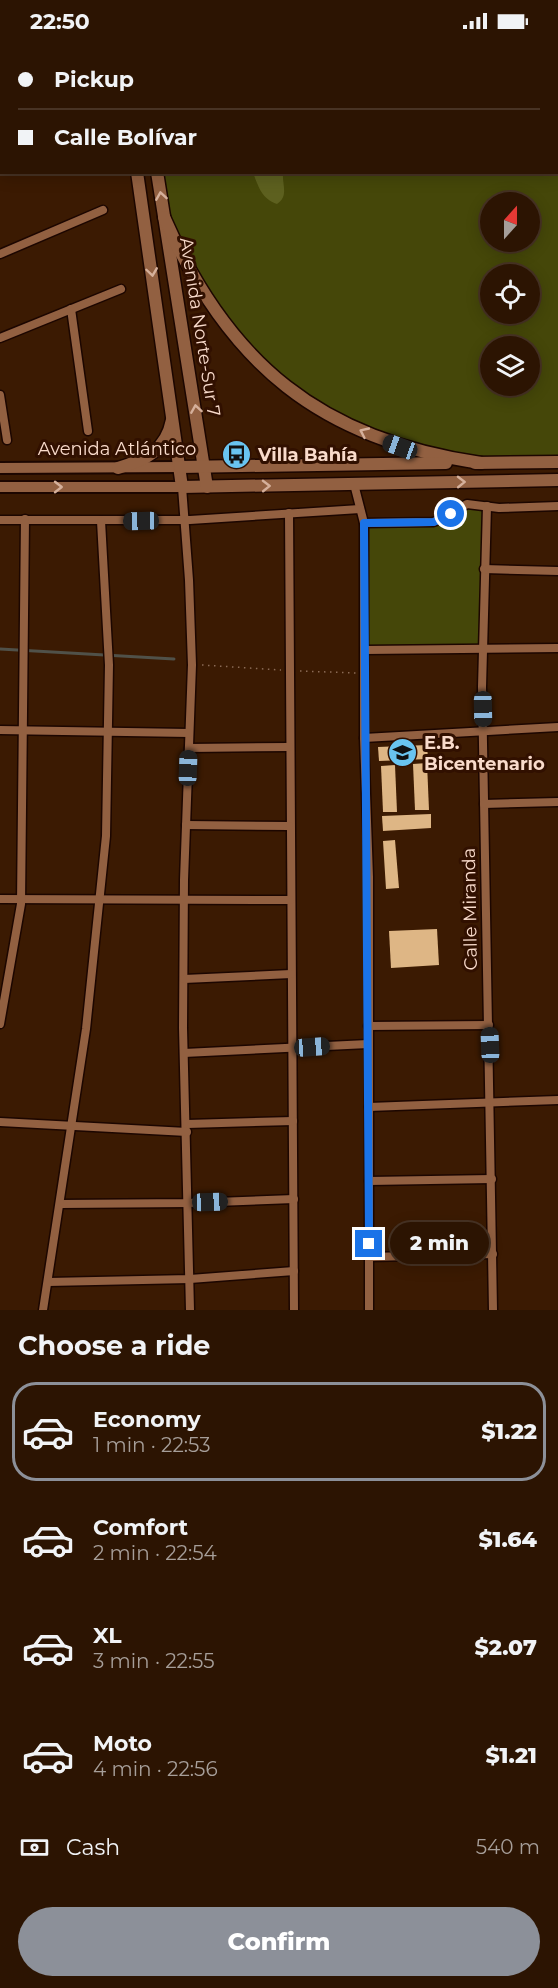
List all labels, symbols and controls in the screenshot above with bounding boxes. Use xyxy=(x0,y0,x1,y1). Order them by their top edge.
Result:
text: 22:50 xyxy=(30,8,90,35)
text: Pickup xyxy=(54,66,134,93)
text: Calle Bolívar xyxy=(54,124,197,151)
one-way arrow xyxy=(155,191,167,200)
north arrow xyxy=(480,192,540,252)
map controls xyxy=(480,192,540,396)
street label: Avenida Norte-Sur 7 xyxy=(175,236,225,418)
button: locate xyxy=(480,264,540,324)
one-way arrow xyxy=(145,267,157,277)
button: layers xyxy=(480,336,540,396)
one-way arrow xyxy=(190,404,202,414)
one-way arrow xyxy=(359,427,370,439)
car xyxy=(380,432,420,462)
street label: Avenida Atlántico xyxy=(38,438,196,460)
bus stop icon: Villa Bahía xyxy=(221,439,253,471)
place label: Villa Bahía xyxy=(257,444,358,466)
one-way arrow xyxy=(456,476,465,488)
one-way arrow xyxy=(261,480,270,492)
one-way arrow xyxy=(54,481,63,493)
route start xyxy=(437,500,464,527)
car xyxy=(123,512,159,530)
car xyxy=(474,691,492,727)
place label: E.B. Bicentenario xyxy=(424,732,545,775)
school or university icon: E.B. Bicentenario xyxy=(387,737,419,769)
car xyxy=(178,750,198,786)
street label: Calle Miranda xyxy=(458,847,482,971)
car xyxy=(480,1027,500,1063)
car xyxy=(293,1037,331,1057)
car xyxy=(192,1192,228,1212)
callout: 2 min xyxy=(390,1223,489,1265)
route end xyxy=(355,1230,382,1257)
text: 2 min xyxy=(410,1231,469,1255)
text: Choose a ride xyxy=(18,1329,210,1362)
icon: car xyxy=(21,1405,75,1459)
text: Economy xyxy=(93,1406,201,1433)
text: $1.22 xyxy=(481,1418,537,1445)
text: 1 min · 22:53 xyxy=(93,1433,211,1457)
icon: car xyxy=(21,1513,75,1567)
text: Comfort xyxy=(93,1514,188,1541)
text: $1.64 xyxy=(478,1526,537,1553)
text: 2 min · 22:54 xyxy=(93,1541,217,1565)
icon: car xyxy=(21,1621,75,1675)
text: XL xyxy=(93,1622,122,1649)
text: $2.07 xyxy=(475,1634,537,1661)
text: 3 min · 22:55 xyxy=(93,1649,215,1673)
icon: car xyxy=(21,1729,75,1783)
text: Moto xyxy=(93,1730,152,1757)
text: $1.21 xyxy=(486,1742,537,1769)
text: 4 min · 22:56 xyxy=(93,1757,218,1781)
icon: cash xyxy=(18,1831,51,1864)
text: Cash xyxy=(66,1834,120,1861)
text: 540 m xyxy=(476,1835,540,1859)
button: Confirm xyxy=(18,1907,540,1976)

